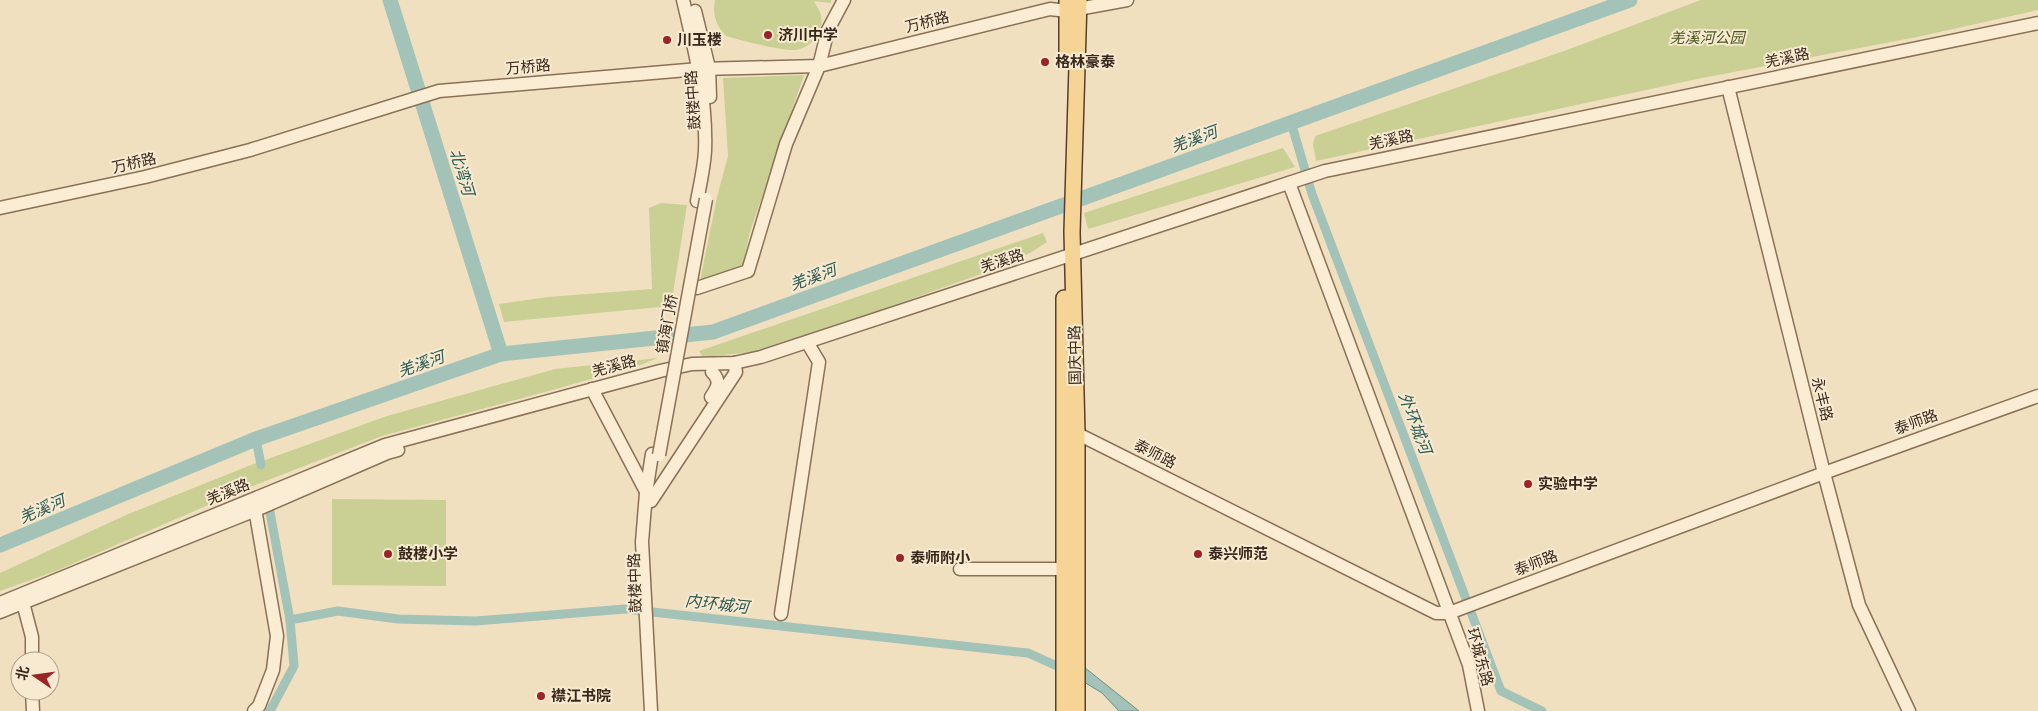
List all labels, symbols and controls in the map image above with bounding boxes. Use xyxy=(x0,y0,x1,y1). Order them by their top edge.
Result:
street label: 万桥路 xyxy=(903,8,951,36)
place label: 济川中学 xyxy=(778,26,838,44)
marker: 济川中学 xyxy=(762,29,774,41)
park label: 羌溪河公园 xyxy=(1669,29,1746,47)
place label: 川玉楼 xyxy=(677,31,722,49)
marker: 川玉楼 xyxy=(661,34,673,46)
street label: 羌溪路 xyxy=(1763,45,1811,71)
place label: 格林豪泰 xyxy=(1055,53,1116,71)
street label: 万桥路 xyxy=(505,56,551,78)
marker: 格林豪泰 xyxy=(1039,56,1051,68)
street label: 鼓楼中路 xyxy=(682,69,704,131)
water label: 羌溪河 xyxy=(1168,121,1223,156)
street label: 羌溪路 xyxy=(1367,127,1415,153)
water label: 北湾河 xyxy=(446,146,479,201)
street label: 万桥路 xyxy=(110,149,158,177)
street label: 羌溪路 xyxy=(978,245,1026,277)
water label: 羌溪河 xyxy=(787,259,842,294)
street label: 镇海门桥 xyxy=(653,293,681,355)
street label: 国庆中路 xyxy=(1065,325,1085,385)
water label: 羌溪河 xyxy=(395,346,450,381)
street label: 羌溪路 xyxy=(590,351,638,381)
street label: 永丰路 xyxy=(1808,375,1836,423)
water label: 外环城河 xyxy=(1395,390,1436,459)
street label: 泰师路 xyxy=(1892,406,1940,438)
street label: 泰师路 xyxy=(1131,436,1179,472)
street label: 羌溪路 xyxy=(204,475,252,509)
place label: 实验中学 xyxy=(1538,475,1598,493)
marker: 实验中学 xyxy=(1522,478,1534,490)
water label: 羌溪河 xyxy=(16,490,71,527)
place label: 鼓楼小学 xyxy=(398,545,458,563)
place label: 泰兴师范 xyxy=(1208,545,1268,563)
street label: 泰师路 xyxy=(1512,547,1560,579)
marker: 鼓楼小学 xyxy=(382,548,394,560)
marker: 泰兴师范 xyxy=(1192,548,1204,560)
place label: 泰师附小 xyxy=(910,549,971,567)
marker: 泰师附小 xyxy=(894,552,906,564)
street label: 鼓楼中路 xyxy=(625,553,645,613)
water label: 内环城河 xyxy=(684,591,753,617)
street label: 环城东路 xyxy=(1463,626,1497,688)
north arrow xyxy=(10,651,60,701)
text: 北 xyxy=(13,664,32,682)
place label: 襟江书院 xyxy=(551,687,611,705)
marker: 襟江书院 xyxy=(535,690,547,702)

